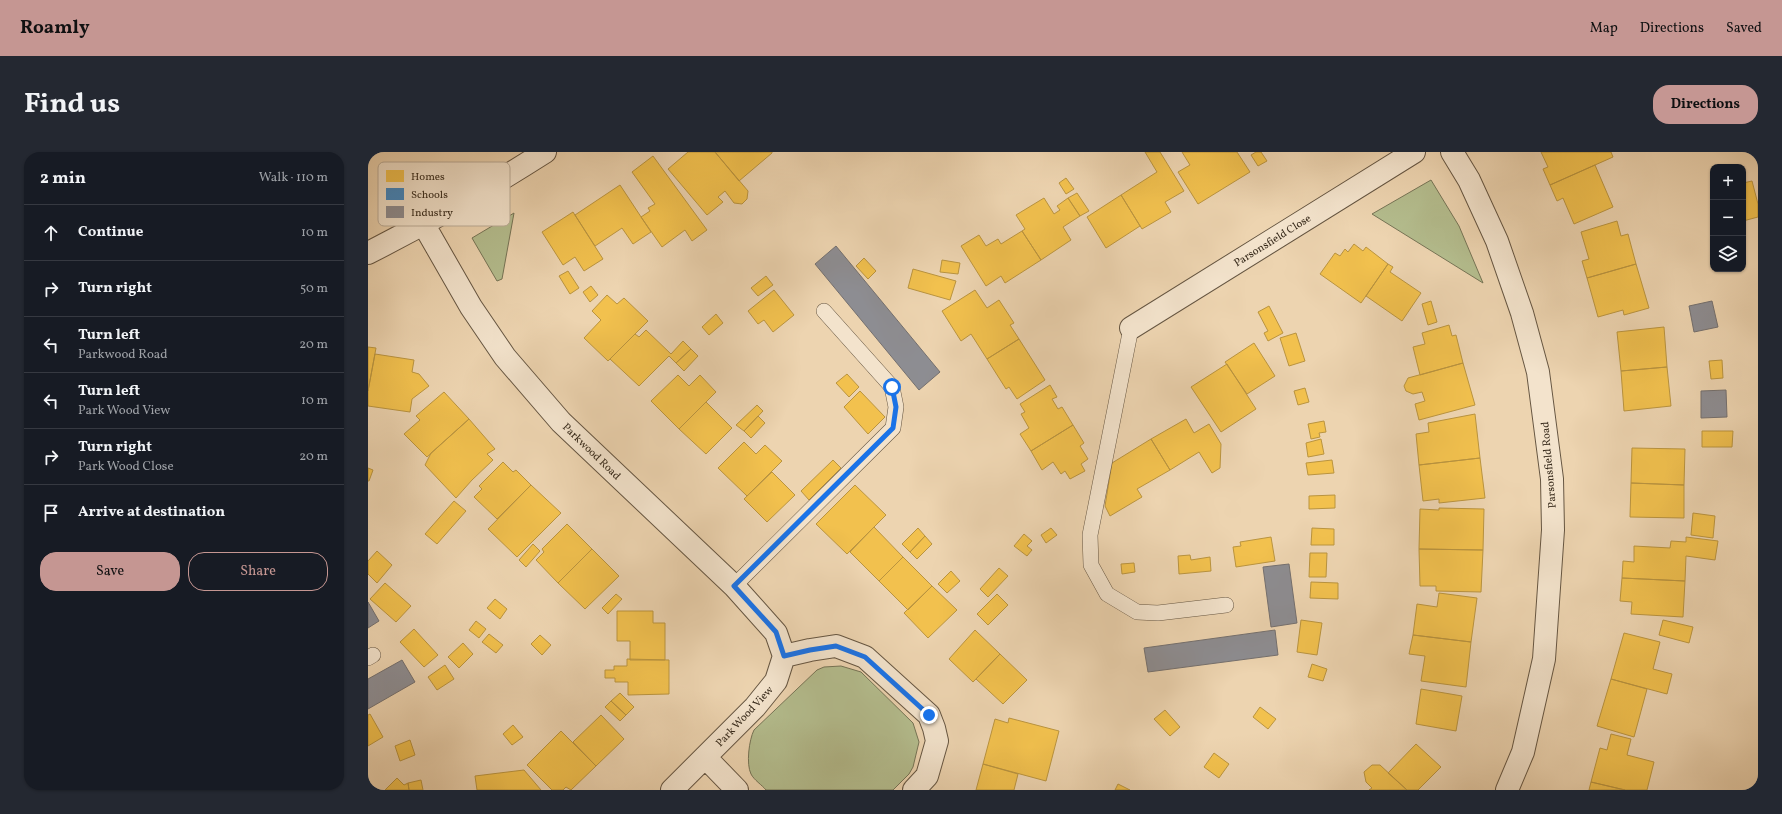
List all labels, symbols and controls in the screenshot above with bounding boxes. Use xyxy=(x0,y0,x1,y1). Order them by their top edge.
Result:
text: Roamly xyxy=(20,15,90,41)
text: Map xyxy=(1590,19,1618,38)
text: Directions xyxy=(1640,19,1704,38)
text: Saved xyxy=(1726,19,1762,38)
text: Find us xyxy=(24,85,120,124)
button: Directions xyxy=(1653,85,1758,124)
legend xyxy=(378,162,510,226)
map controls xyxy=(1710,164,1746,272)
button: + xyxy=(1710,164,1746,200)
text: 2 min xyxy=(40,167,86,190)
text: Walk · 110 m xyxy=(259,169,328,187)
text: Homes xyxy=(411,170,445,185)
text: Schools xyxy=(411,188,448,203)
button: − xyxy=(1710,200,1746,236)
text: Industry xyxy=(411,206,453,221)
street label: Parsonsfield Close xyxy=(1231,211,1314,271)
icon: ahead xyxy=(40,222,62,244)
text: Continue xyxy=(78,222,143,243)
text: 10 m xyxy=(301,224,328,242)
button: layers xyxy=(1710,236,1746,272)
icon: right xyxy=(40,278,62,300)
text: Turn right xyxy=(78,278,152,299)
text: 50 m xyxy=(300,280,328,298)
text: Turn left xyxy=(78,325,140,346)
icon: left xyxy=(40,334,62,356)
text: 20 m xyxy=(299,336,328,354)
text: Parkwood Road xyxy=(78,346,168,364)
route start xyxy=(883,378,901,396)
text: Turn left xyxy=(78,381,140,402)
icon: left xyxy=(40,390,62,412)
text: 10 m xyxy=(301,392,328,410)
text: Park Wood View xyxy=(78,402,170,420)
street label: Parkwood Road xyxy=(558,420,623,484)
street label: Parsonsfield Road xyxy=(1538,421,1561,509)
text: Turn right xyxy=(78,437,152,458)
icon: right xyxy=(40,446,62,468)
text: 20 m xyxy=(299,448,328,466)
text: Park Wood Close xyxy=(78,458,174,476)
icon: arrive xyxy=(40,502,62,524)
text: Arrive at destination xyxy=(78,502,225,523)
button: Save xyxy=(40,552,180,591)
button: Share xyxy=(188,552,328,591)
street label: Park Wood View xyxy=(713,683,778,751)
route end xyxy=(920,706,938,724)

